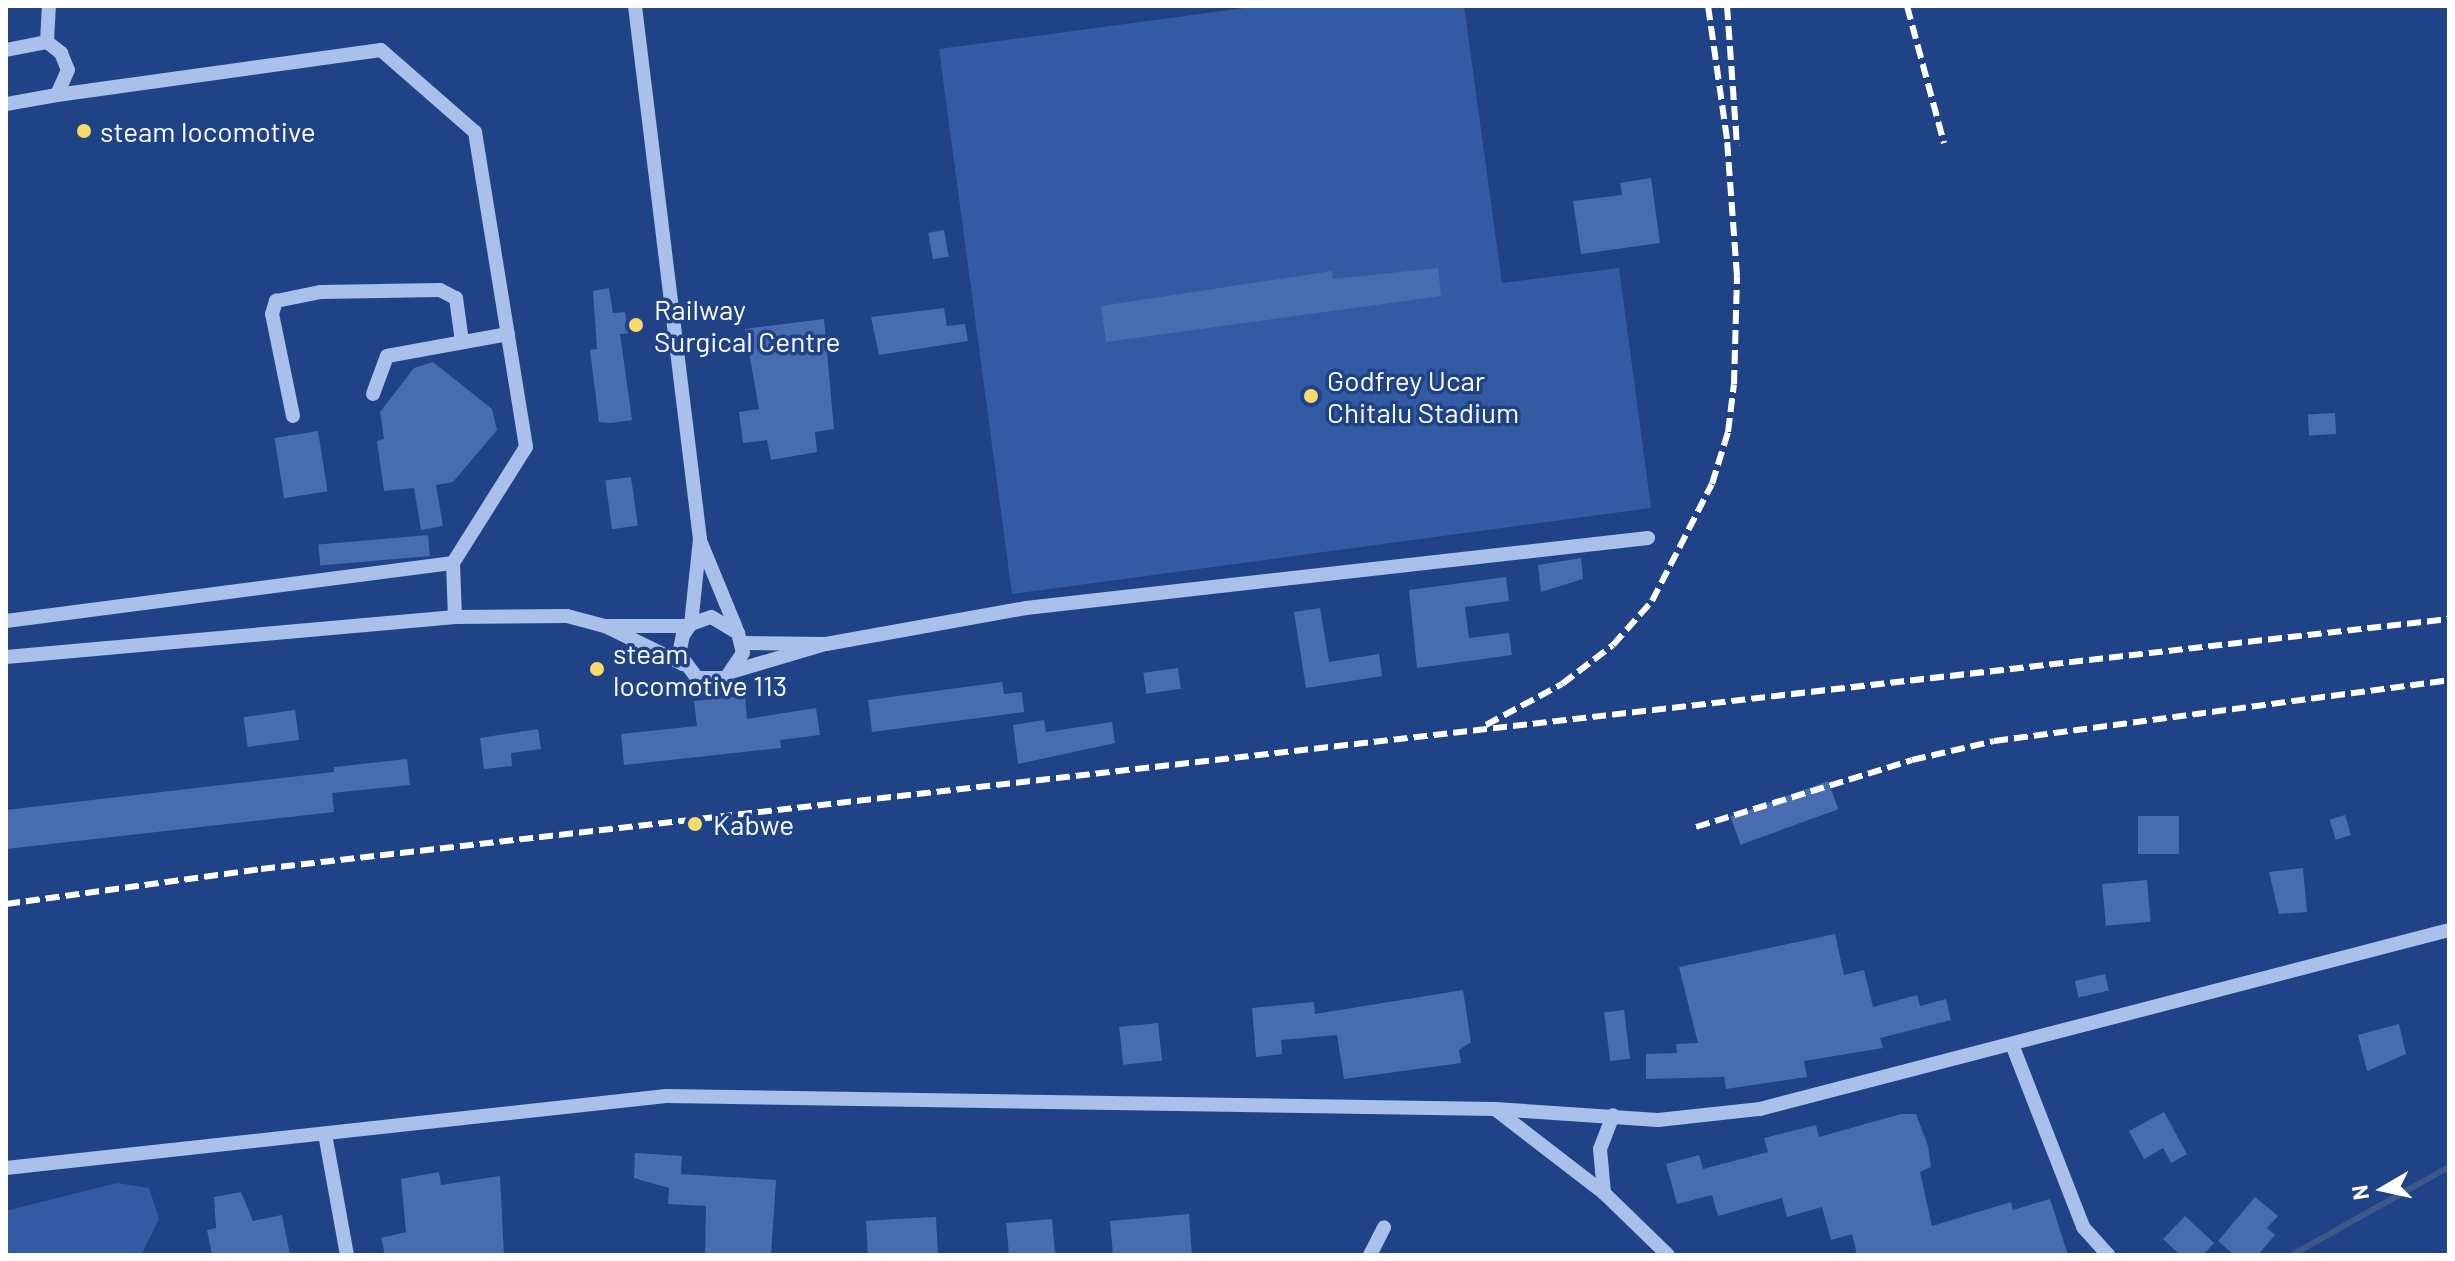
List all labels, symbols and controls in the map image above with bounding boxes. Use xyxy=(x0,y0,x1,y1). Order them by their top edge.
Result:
place label: steam locomotive xyxy=(100,114,316,148)
marker: steam locomotive xyxy=(75,122,93,140)
place label: Railway Surgical Centre xyxy=(654,292,840,358)
marker: Railway Surgical Centre xyxy=(625,314,647,336)
place label: Godfrey Ucar Chitalu Stadium xyxy=(1327,363,1519,429)
marker: Godfrey Ucar Chitalu Stadium xyxy=(1302,387,1320,405)
place label: steam locomotive 113 xyxy=(613,636,787,702)
marker: steam locomotive 113 xyxy=(588,660,606,678)
place label: Kabwe xyxy=(713,807,794,841)
marker: Kabwe xyxy=(684,813,706,835)
north arrow xyxy=(2343,1149,2423,1229)
text: N xyxy=(2345,1183,2373,1202)

